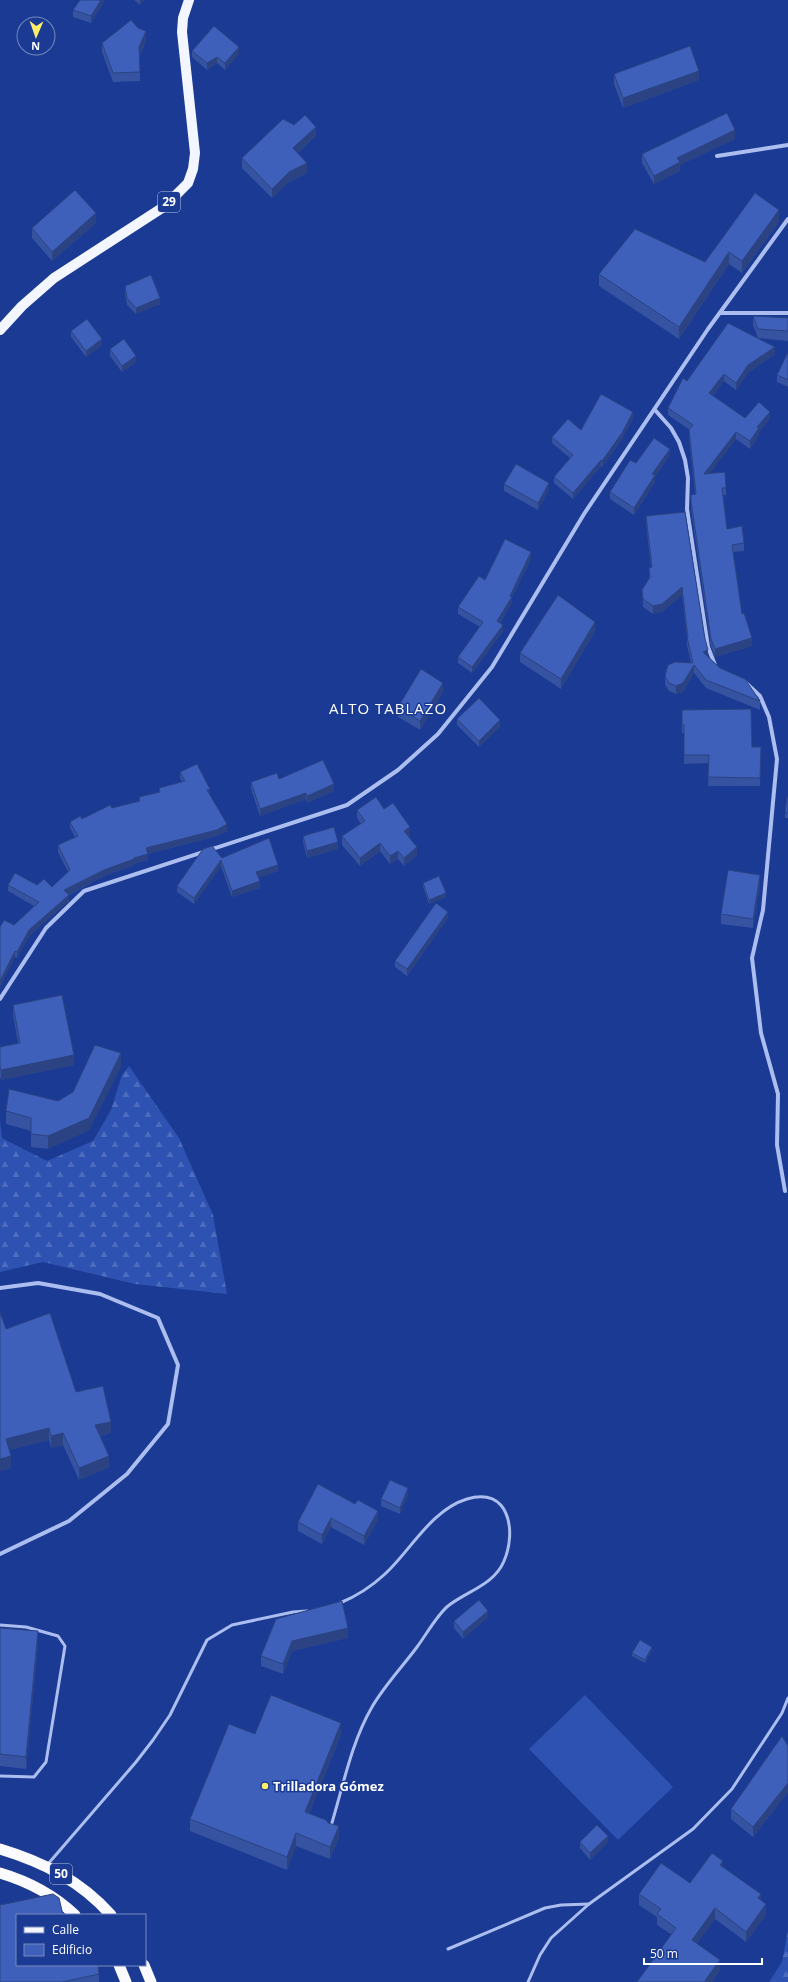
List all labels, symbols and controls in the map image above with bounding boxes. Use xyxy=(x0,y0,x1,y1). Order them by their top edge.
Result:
north arrow xyxy=(16,16,56,56)
text: N xyxy=(31,39,40,54)
road number: 29 xyxy=(158,192,180,212)
district label: ALTO TABLAZO xyxy=(329,698,447,718)
place label: Trilladora Gómez xyxy=(273,1777,384,1795)
marker: Trilladora Gómez xyxy=(260,1781,270,1791)
road number: 50 xyxy=(50,1864,72,1884)
legend xyxy=(16,1914,146,1966)
text: Calle xyxy=(52,1921,79,1938)
scale bar xyxy=(644,1940,762,1966)
text: Edificio xyxy=(52,1941,92,1958)
text: 50 m xyxy=(650,1945,678,1962)

